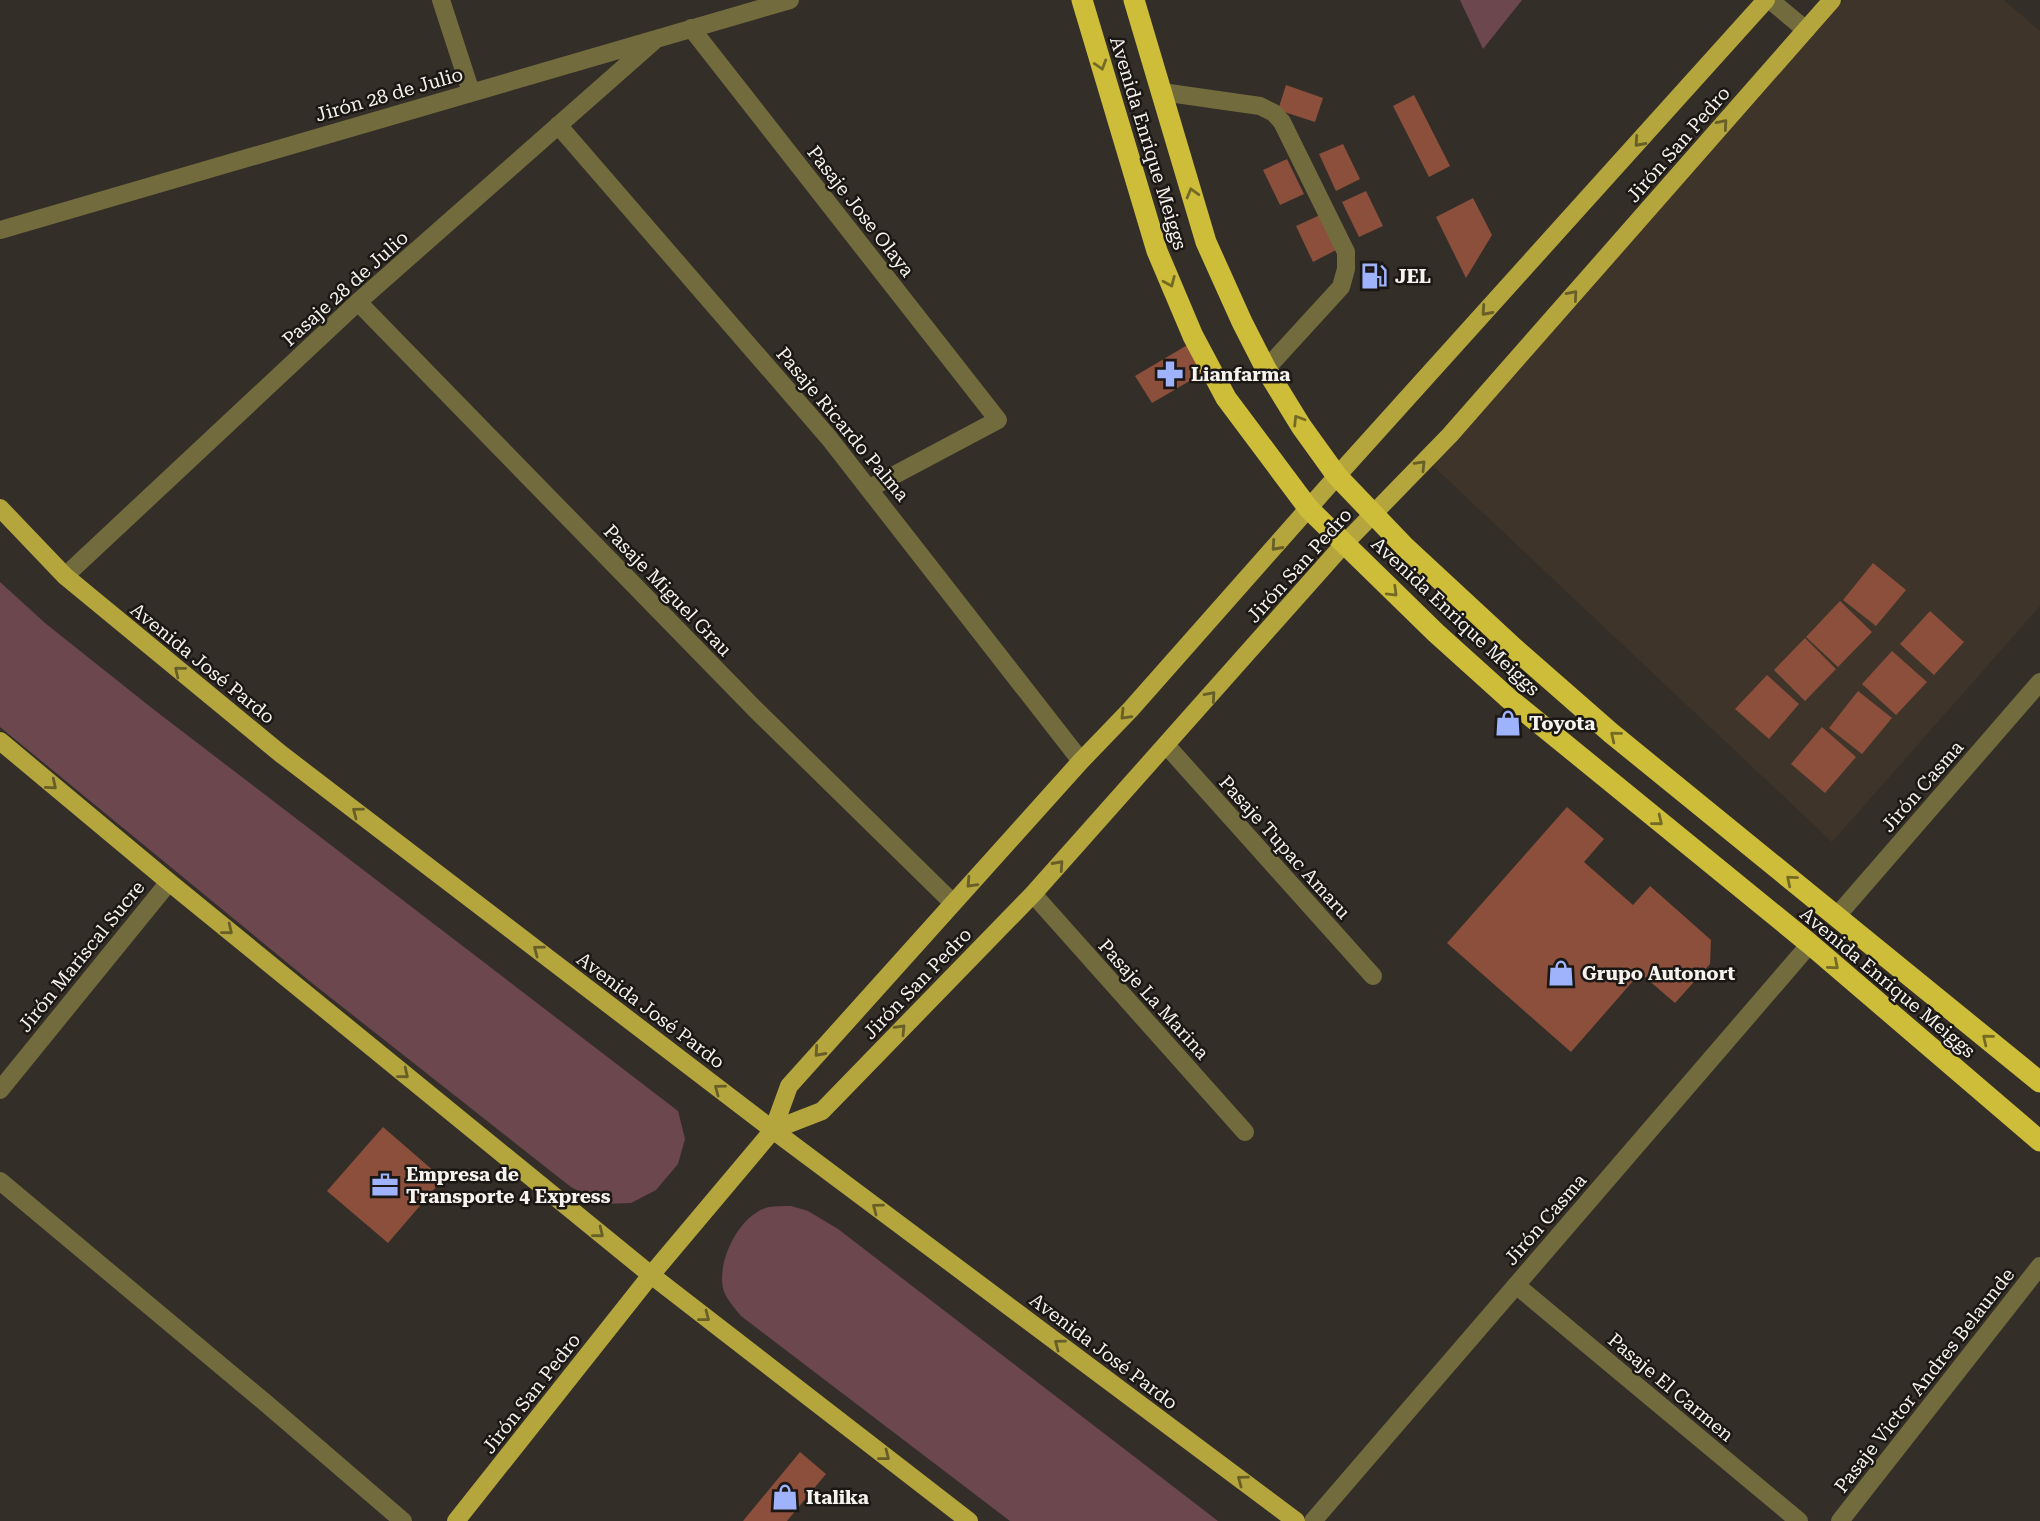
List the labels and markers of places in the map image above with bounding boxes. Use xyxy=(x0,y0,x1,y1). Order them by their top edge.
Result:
fuel station icon: JEL xyxy=(1359,261,1389,291)
place label: JEL xyxy=(1395,265,1431,288)
pharmacy icon: Lianfarma xyxy=(1155,359,1185,389)
place label: Lianfarma xyxy=(1191,363,1290,386)
shop icon: Toyota xyxy=(1493,708,1523,738)
place label: Toyota xyxy=(1529,712,1595,735)
shop icon: Grupo Autonort xyxy=(1546,958,1576,988)
place label: Grupo Autonort xyxy=(1582,962,1736,985)
place label: Empresa de Transporte 4 Express xyxy=(406,1163,611,1208)
office icon: Empresa de Transporte 4 Express xyxy=(370,1170,400,1200)
shop icon: Italika xyxy=(770,1482,800,1512)
place label: Italika xyxy=(806,1486,869,1509)

